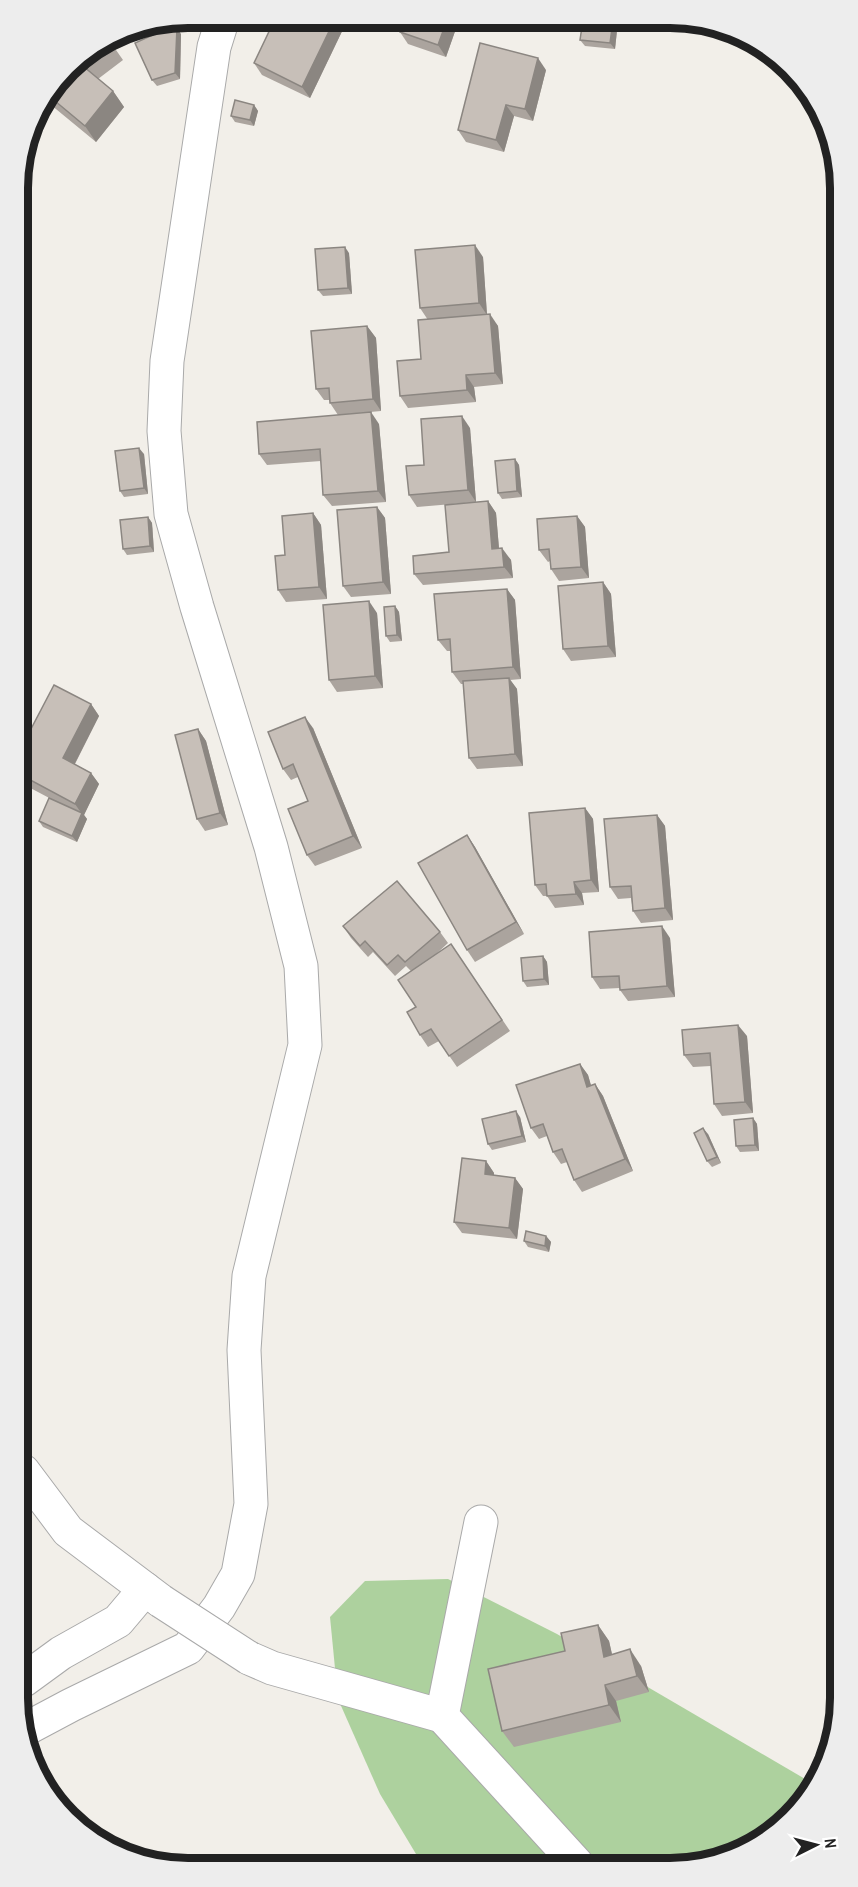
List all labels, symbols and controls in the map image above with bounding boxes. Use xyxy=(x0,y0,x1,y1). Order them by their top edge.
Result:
north arrow xyxy=(786,1815,846,1875)
text: N xyxy=(819,1838,842,1849)

